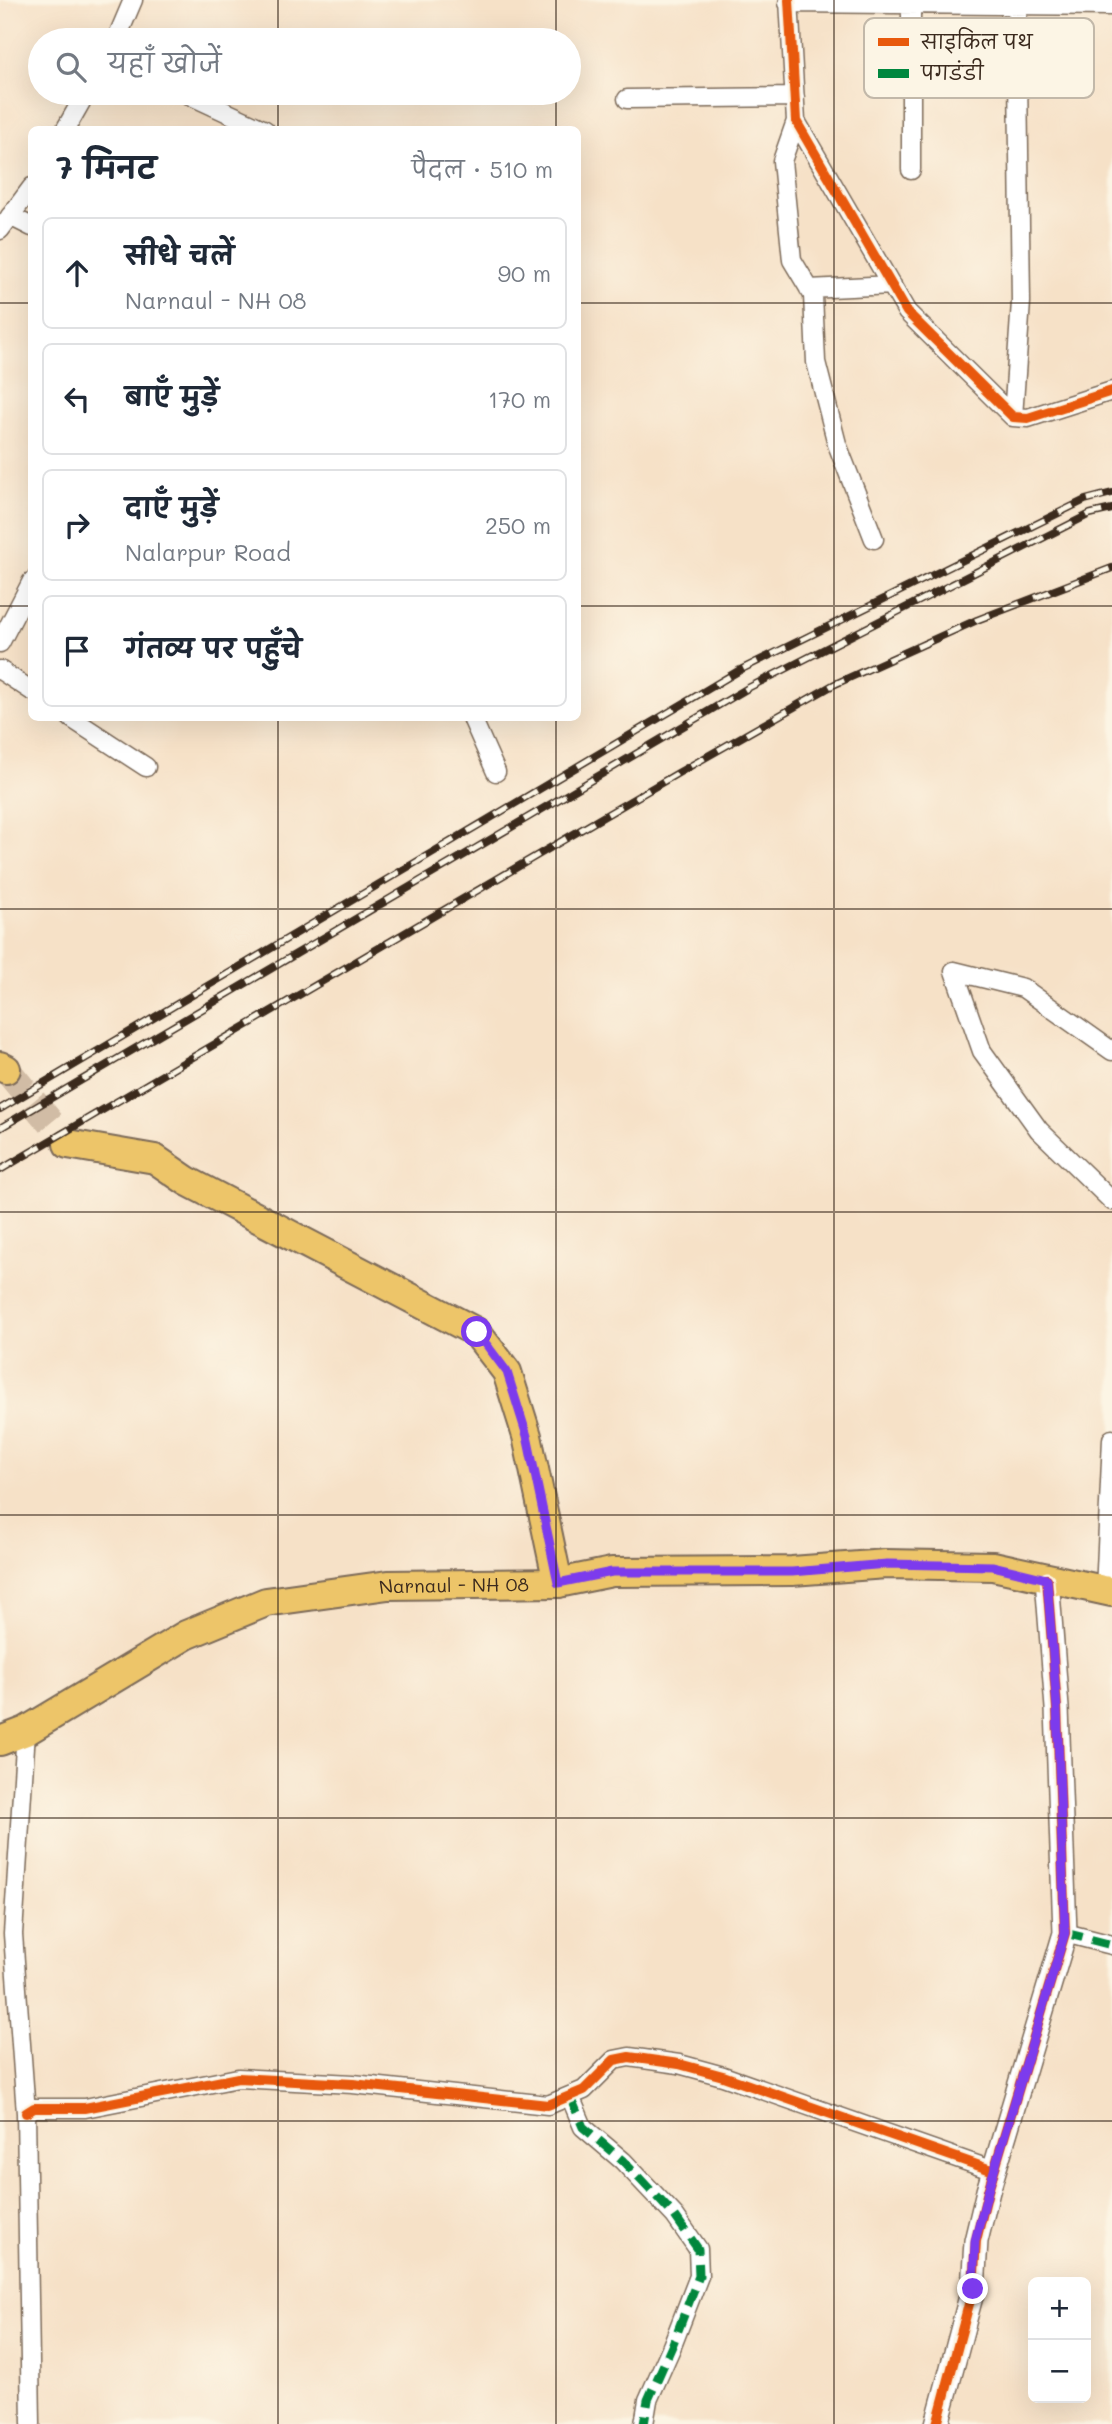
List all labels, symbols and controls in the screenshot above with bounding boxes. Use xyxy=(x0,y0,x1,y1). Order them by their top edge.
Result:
legend xyxy=(864,18,1094,98)
text: साइकिल पथ xyxy=(920,27,1034,54)
search box xyxy=(28,28,581,105)
text: यहाँ खोजें xyxy=(108,46,221,80)
icon: search xyxy=(52,48,90,86)
text: पगडंडी xyxy=(920,58,985,85)
text: 7 मिनट xyxy=(56,147,156,187)
text: पैदल · 510 m xyxy=(411,154,553,184)
text: सीधे चलें xyxy=(125,238,234,272)
icon: ahead xyxy=(58,254,96,292)
text: 90 m xyxy=(498,258,551,288)
text: Narnaul - NH 08 xyxy=(125,285,307,315)
text: बाएँ मुड़ें xyxy=(125,379,219,413)
icon: left xyxy=(58,380,96,418)
text: 170 m xyxy=(488,384,551,414)
text: दाएँ मुड़ें xyxy=(125,490,218,524)
icon: right xyxy=(58,506,96,544)
text: 250 m xyxy=(485,510,551,540)
text: Nalarpur Road xyxy=(125,537,291,567)
text: गंतव्य पर पहुँचे xyxy=(125,631,302,665)
icon: arrive xyxy=(58,632,96,670)
route start xyxy=(461,1316,492,1347)
street label: Narnaul - NH 08 xyxy=(377,1571,529,1599)
route end xyxy=(957,2273,988,2304)
map controls xyxy=(1028,2277,1091,2403)
button: + xyxy=(1028,2277,1091,2340)
button: − xyxy=(1028,2340,1091,2403)

